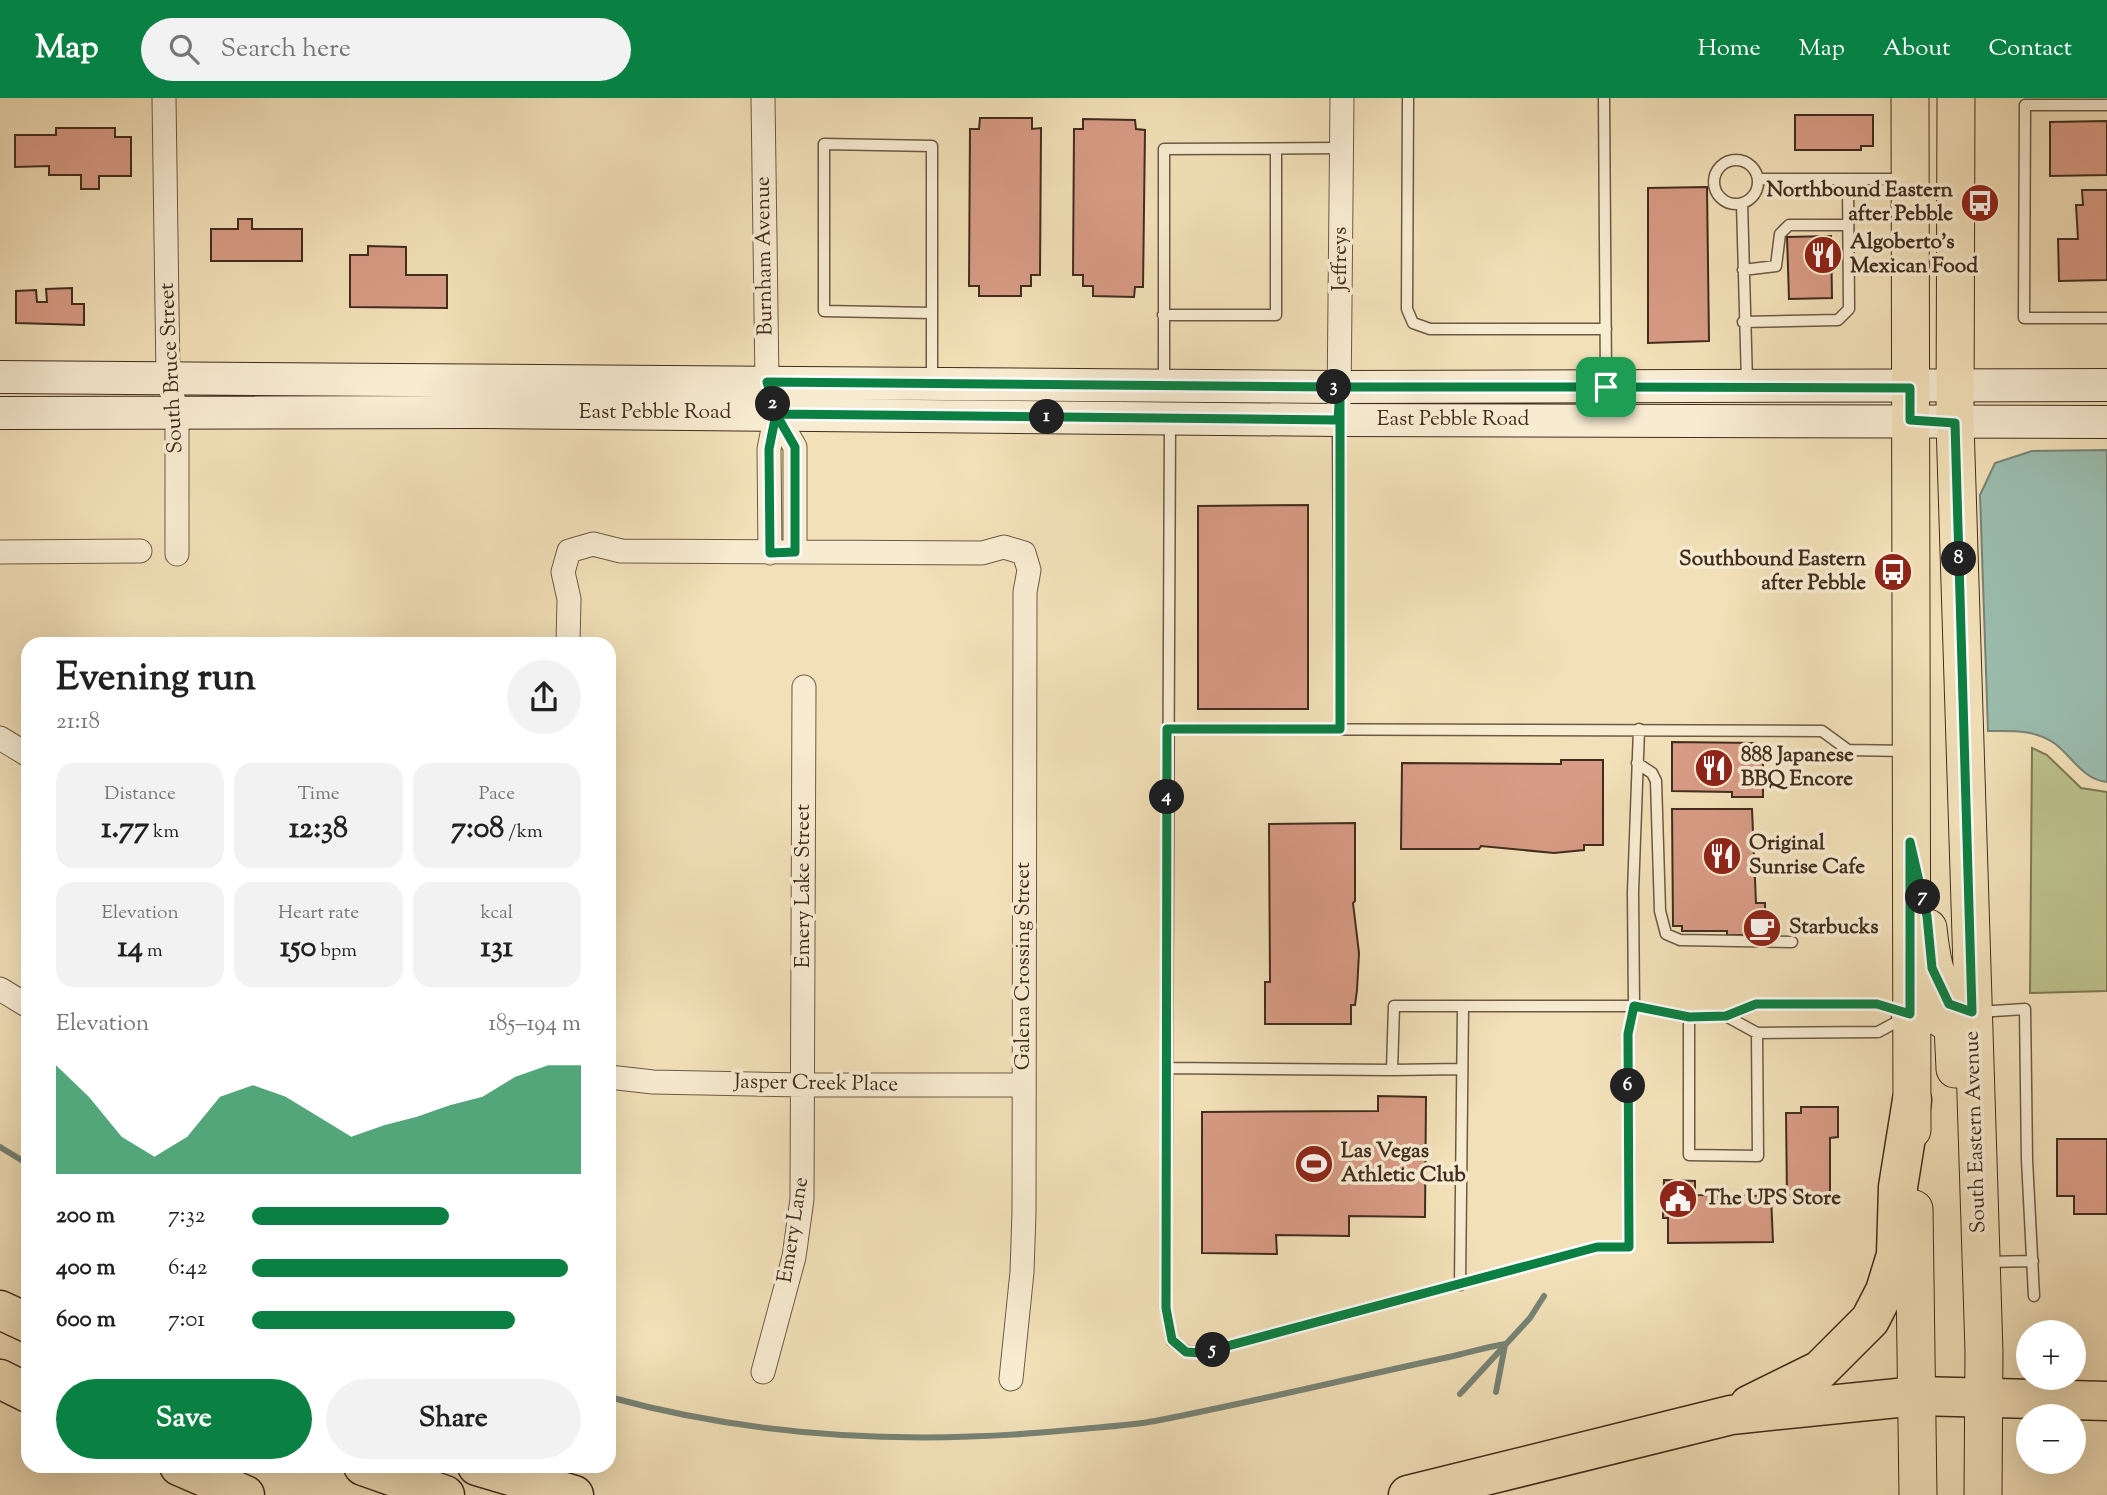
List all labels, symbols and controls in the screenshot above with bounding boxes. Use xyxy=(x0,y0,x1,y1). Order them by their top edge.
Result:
search box xyxy=(141,18,631,81)
text: Map xyxy=(35,25,99,73)
icon: search xyxy=(165,30,203,68)
text: Search here xyxy=(221,31,351,68)
text: Home xyxy=(1698,32,1761,66)
text: Map xyxy=(1799,32,1845,66)
text: About xyxy=(1883,32,1950,66)
text: Contact xyxy=(1988,32,2072,66)
street label: Burnham Avenue xyxy=(749,176,781,336)
place label: Northbound Eastern after Pebble xyxy=(1766,176,1954,230)
bus stop icon: Northbound Eastern after Pebble xyxy=(1959,182,2001,224)
street label: Jeffreys xyxy=(1326,227,1356,292)
place label: Algoberto's Mexican Food xyxy=(1850,228,1978,282)
restaurant icon: Algoberto's Mexican Food xyxy=(1802,234,1844,276)
street label: South Bruce Street xyxy=(153,282,191,454)
pin xyxy=(1576,357,1636,417)
icon: arrive xyxy=(1587,368,1625,406)
pin: 3 xyxy=(1316,370,1352,404)
text: 3 xyxy=(1330,373,1337,400)
pin: 2 xyxy=(756,386,790,422)
text: 2 xyxy=(768,390,777,417)
street label: East Pebble Road xyxy=(579,398,731,428)
pin: 1 xyxy=(1030,400,1064,434)
text: 1 xyxy=(1043,403,1050,430)
street label: East Pebble Road xyxy=(1377,405,1529,435)
pin: 8 xyxy=(1941,542,1976,576)
place label: Southbound Eastern after Pebble xyxy=(1679,545,1867,599)
text: 8 xyxy=(1954,545,1963,572)
bus stop icon: Southbound Eastern after Pebble xyxy=(1872,551,1914,593)
text: Evening run xyxy=(56,653,256,707)
button: share xyxy=(507,660,581,734)
text: 21:18 xyxy=(56,706,100,739)
place label: 888 Japanese BBQ Encore xyxy=(1741,741,1854,795)
restaurant icon: 888 Japanese BBQ Encore xyxy=(1693,747,1735,789)
pin: 4 xyxy=(1150,780,1184,814)
text: Distance xyxy=(104,781,176,808)
text: Time xyxy=(297,781,340,808)
text: Pace xyxy=(479,781,515,808)
text: 4 xyxy=(1162,783,1171,810)
street label: Emery Lake Street xyxy=(789,804,819,968)
text: 1.77 xyxy=(101,808,149,851)
text: 12:38 xyxy=(289,808,348,851)
text: 7:08 xyxy=(451,808,504,851)
text: km xyxy=(149,819,179,846)
text: /km xyxy=(504,819,543,846)
place label: Original Sunrise Cafe xyxy=(1749,829,1865,883)
restaurant icon: Original Sunrise Cafe xyxy=(1701,835,1743,877)
street label: Galena Crossing Street xyxy=(1009,862,1039,1070)
pin: 7 xyxy=(1906,880,1940,914)
text: 7 xyxy=(1918,883,1927,910)
text: Elevation xyxy=(102,900,179,927)
text: Heart rate xyxy=(278,900,359,927)
text: kcal xyxy=(480,900,513,927)
cafe icon: Starbucks xyxy=(1741,907,1783,949)
place label: Starbucks xyxy=(1789,913,1878,943)
text: 14 xyxy=(118,927,143,970)
text: 150 xyxy=(280,927,316,970)
text: 131 xyxy=(481,927,513,970)
text: m xyxy=(143,938,163,965)
text: bpm xyxy=(316,938,357,965)
text: Elevation xyxy=(56,1008,149,1041)
text: 185–194 m xyxy=(488,1008,581,1041)
street label: South Eastern Avenue xyxy=(1957,1030,1995,1234)
street label: Jasper Creek Place xyxy=(733,1068,898,1100)
pin: 6 xyxy=(1610,1068,1646,1104)
text: 6 xyxy=(1623,1072,1632,1099)
place label: Las Vegas Athletic Club xyxy=(1341,1137,1466,1191)
sports icon: Las Vegas Athletic Club xyxy=(1293,1143,1335,1185)
street label: Emery Lane xyxy=(771,1175,817,1285)
public building icon: The UPS Store xyxy=(1657,1178,1699,1220)
place label: The UPS Store xyxy=(1705,1184,1841,1214)
text: 200 m xyxy=(56,1200,115,1233)
text: 7:32 xyxy=(168,1200,206,1233)
text: 400 m xyxy=(56,1252,116,1285)
text: 6:42 xyxy=(168,1252,208,1285)
text: 600 m xyxy=(56,1304,116,1337)
text: 7:01 xyxy=(168,1304,205,1337)
map controls xyxy=(2016,1320,2086,1474)
button: + xyxy=(2016,1320,2086,1390)
pin: 5 xyxy=(1196,1332,1230,1368)
text: 5 xyxy=(1209,1336,1216,1363)
button: Save xyxy=(56,1379,312,1459)
button: Share xyxy=(326,1379,581,1459)
button: − xyxy=(2016,1404,2086,1474)

